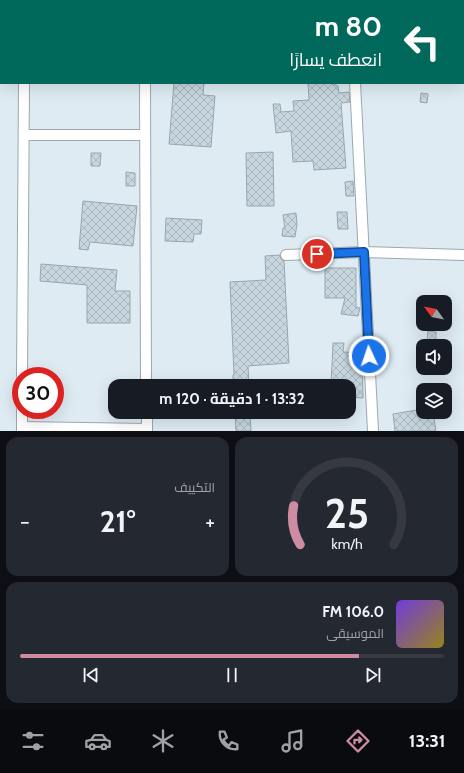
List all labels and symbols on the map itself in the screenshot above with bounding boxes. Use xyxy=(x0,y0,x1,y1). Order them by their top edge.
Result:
pin xyxy=(300,237,334,271)
north arrow xyxy=(416,295,452,331)
position arrow xyxy=(348,335,390,377)
speed limit sign: 30 xyxy=(12,367,64,419)

